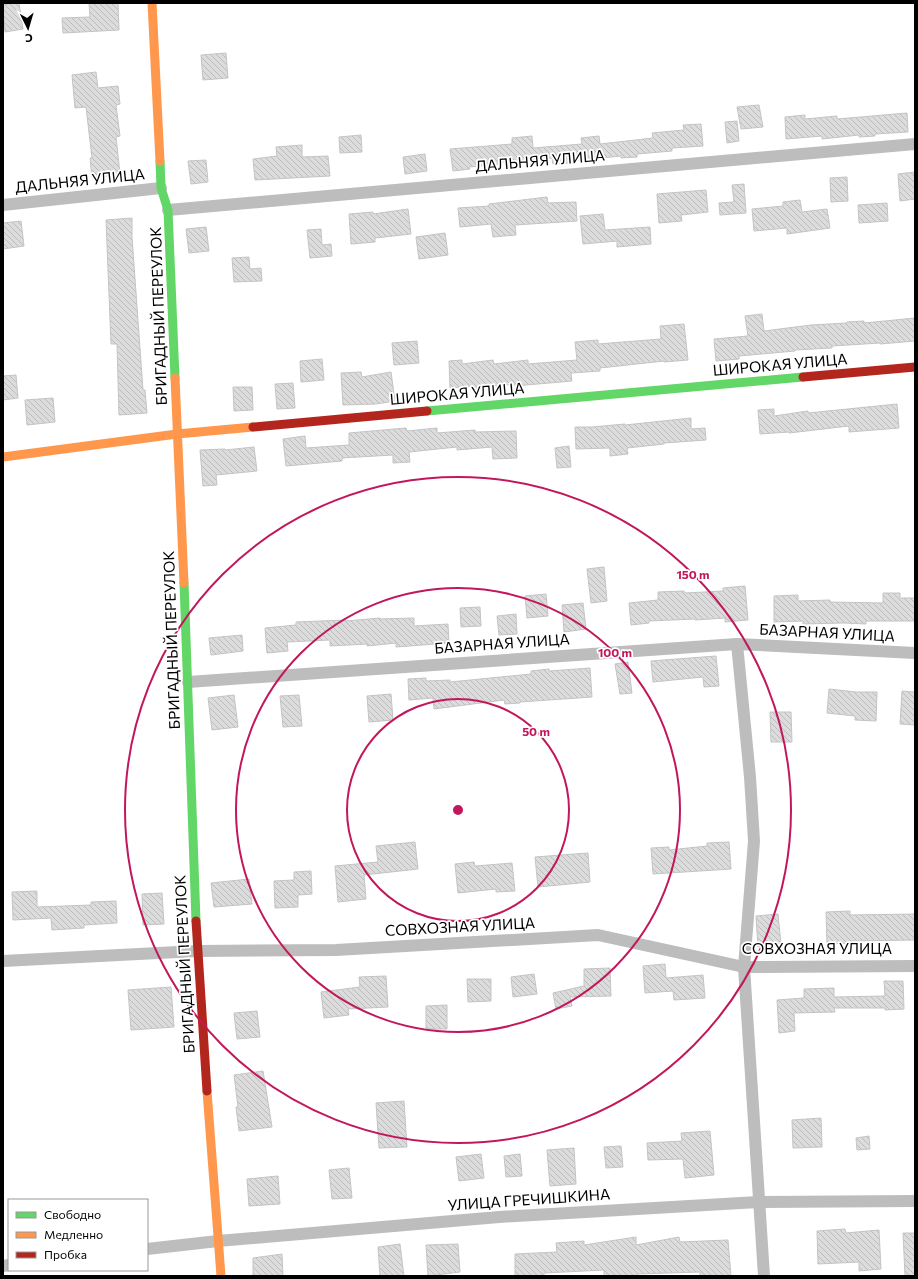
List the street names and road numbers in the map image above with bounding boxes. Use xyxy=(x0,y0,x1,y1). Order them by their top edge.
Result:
street label: ДАЛЬНЯЯ УЛИЦА xyxy=(474,145,606,175)
street label: ДАЛЬНЯЯ УЛИЦА xyxy=(14,164,146,196)
street label: БРИГАДНЫЙ ПЕРЕУЛОК xyxy=(146,226,170,406)
street label: ШИРОКАЯ УЛИЦА xyxy=(712,349,848,379)
street label: ШИРОКАЯ УЛИЦА xyxy=(389,378,525,408)
street label: БРИГАДНЫЙ ПЕРЕУЛОК xyxy=(159,550,183,730)
street label: БАЗАРНАЯ УЛИЦА xyxy=(759,619,895,645)
street label: БАЗАРНАЯ УЛИЦА xyxy=(434,629,570,657)
street label: БРИГАДНЫЙ ПЕРЕУЛОК xyxy=(170,874,198,1054)
street label: СОВХОЗНАЯ УЛИЦА xyxy=(384,913,535,939)
street label: СОВХОЗНАЯ УЛИЦА xyxy=(742,939,892,957)
street label: УЛИЦА ГРЕЧИШКИНА xyxy=(447,1184,611,1214)

